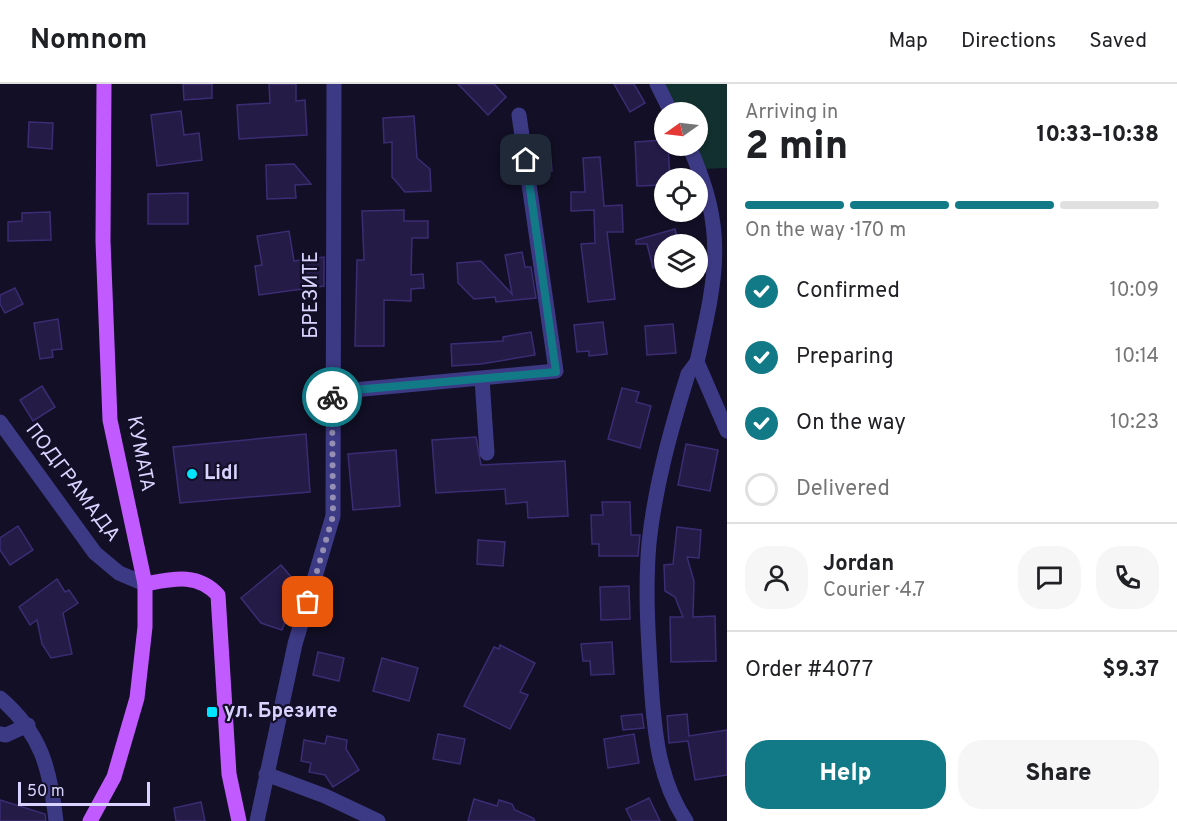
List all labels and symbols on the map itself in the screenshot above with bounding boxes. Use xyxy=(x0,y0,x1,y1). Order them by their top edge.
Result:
north arrow xyxy=(654,102,708,156)
pin xyxy=(500,134,551,185)
street label: БРЕЗИТЕ xyxy=(299,251,325,339)
courier xyxy=(302,367,362,427)
street label: КУМАТА xyxy=(120,414,160,494)
street label: ПОДГРАМАДА xyxy=(19,418,125,548)
place label: Lidl xyxy=(204,461,238,487)
marker: Lidl xyxy=(185,467,199,481)
pin xyxy=(282,576,333,627)
place label: ул. Брезите xyxy=(224,699,338,725)
marker: ул. Брезите xyxy=(205,705,219,719)
scale bar xyxy=(18,779,150,806)

